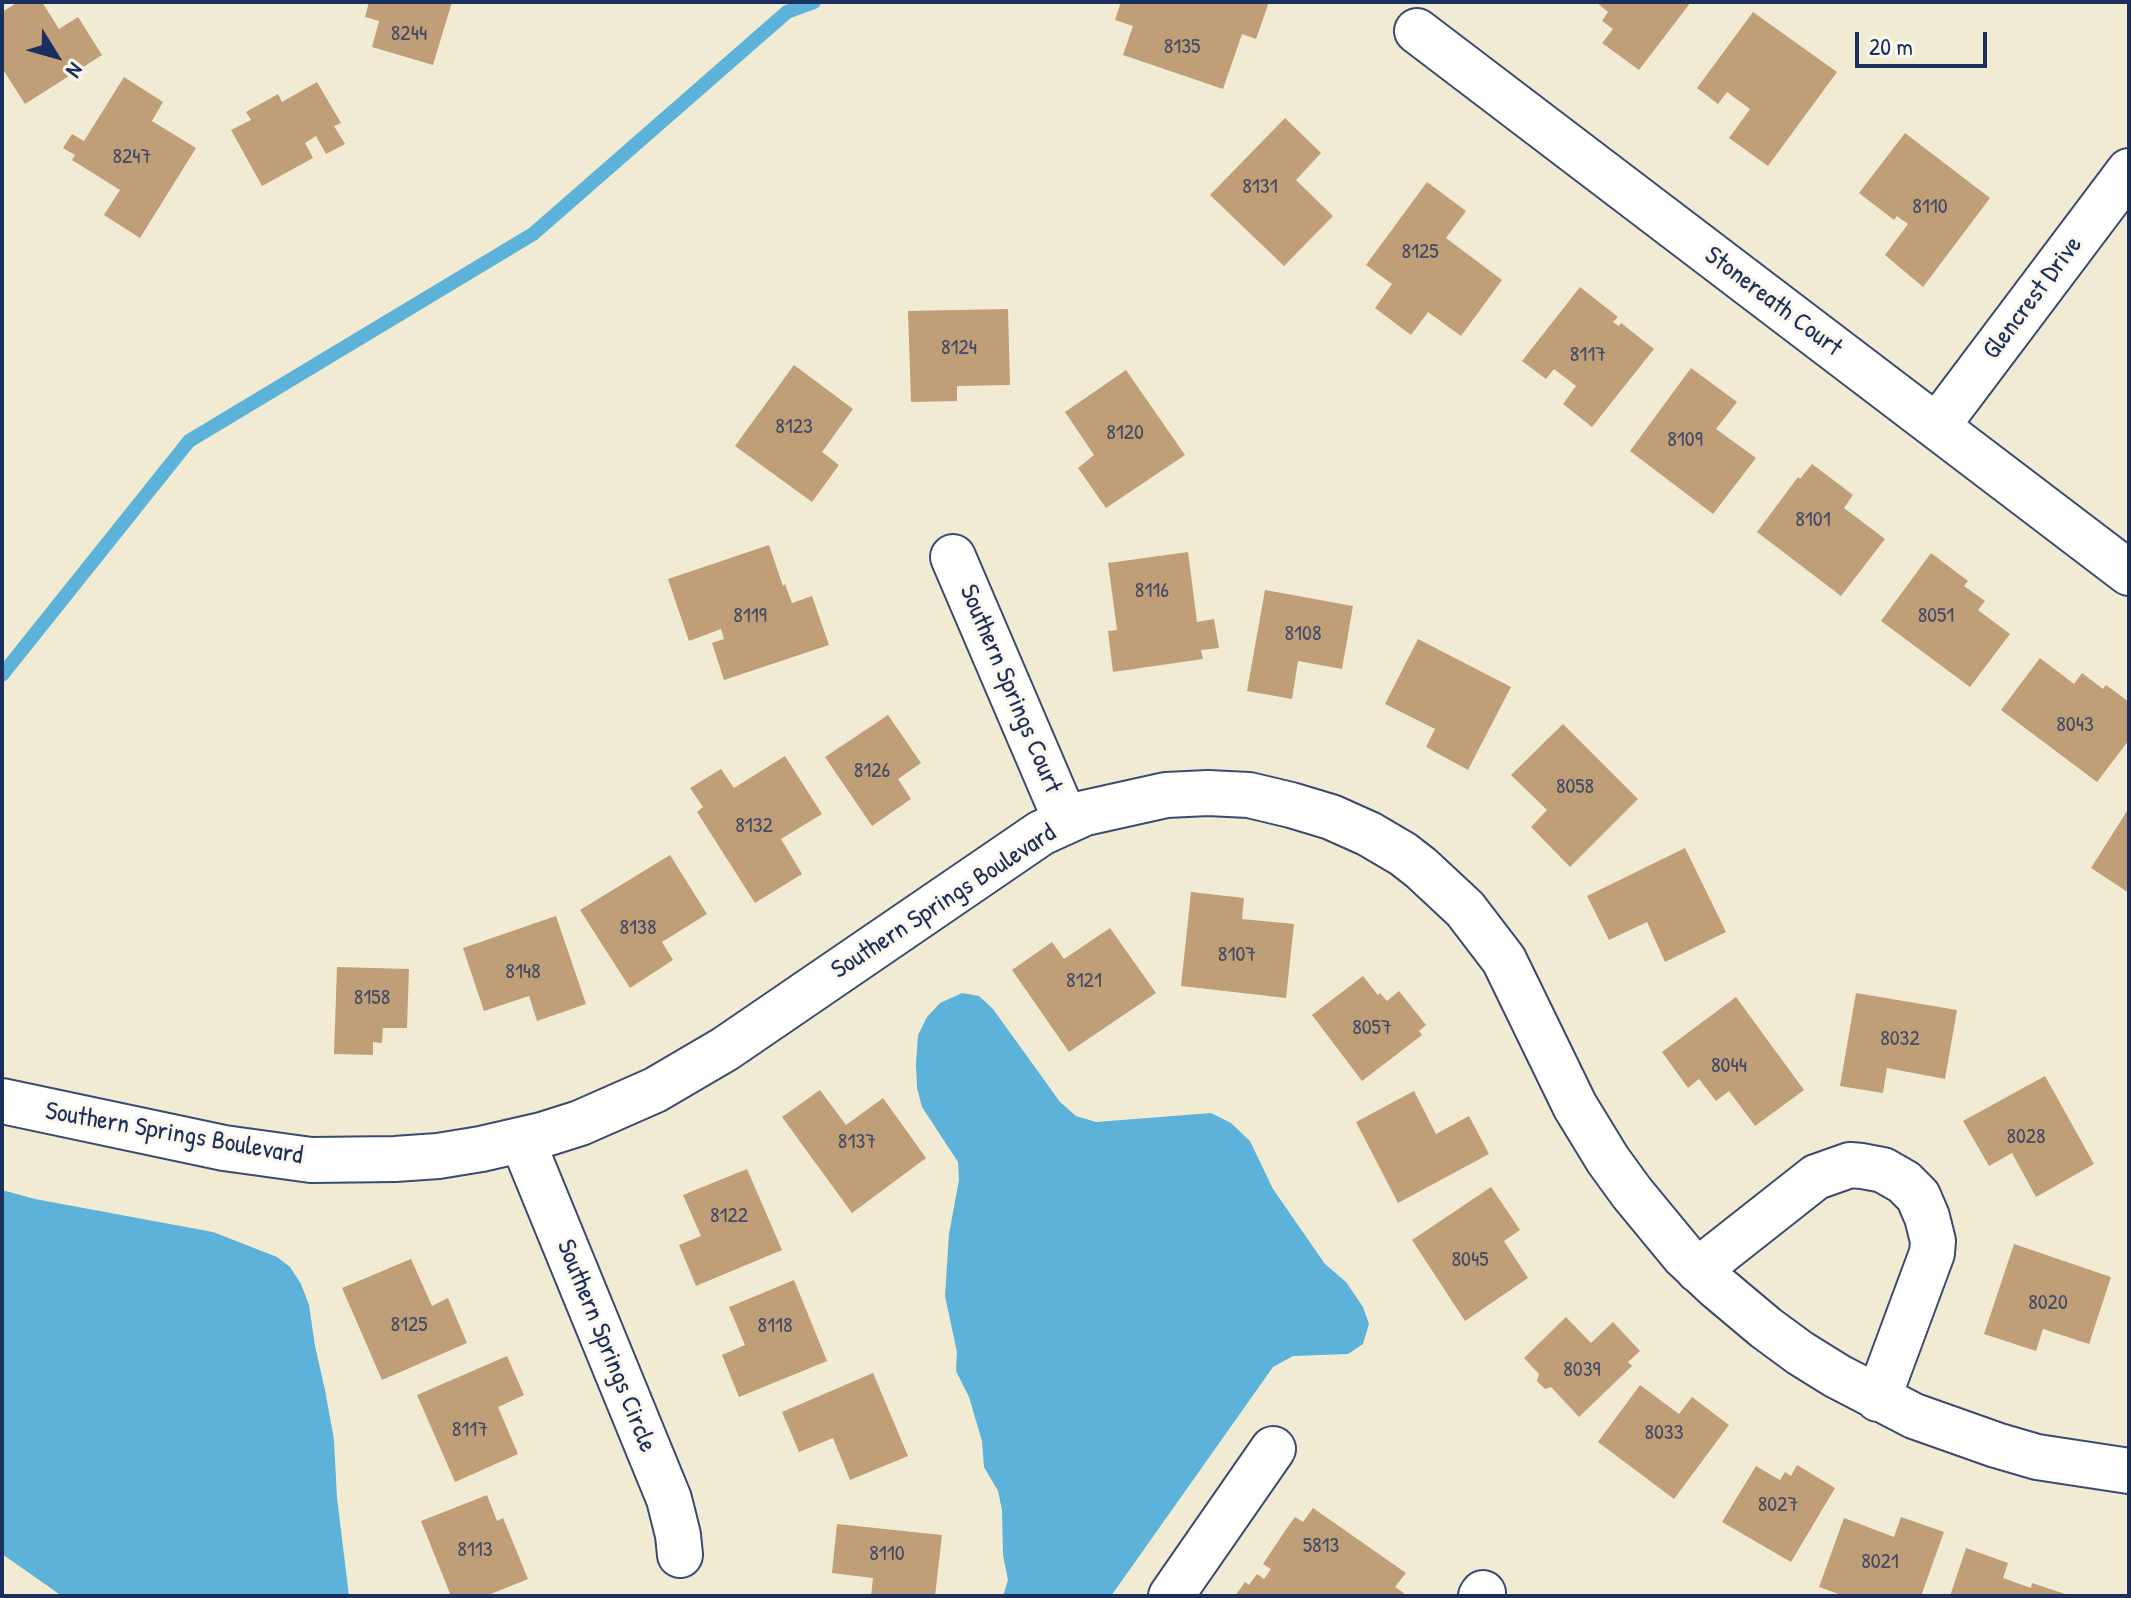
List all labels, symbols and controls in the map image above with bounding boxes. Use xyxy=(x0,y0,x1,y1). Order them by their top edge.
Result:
north arrow xyxy=(16,16,96,96)
scale bar xyxy=(1859,16,1991,66)
house number: 8244 xyxy=(391,21,427,47)
text: 20 m xyxy=(1869,30,1913,62)
house number: 8135 xyxy=(1164,34,1200,60)
text: N xyxy=(60,57,91,84)
house number: 8247 xyxy=(113,144,151,170)
house number: 8131 xyxy=(1242,174,1278,200)
house number: 8110 xyxy=(1912,194,1948,220)
street label: Glencrest Drive xyxy=(1977,230,2089,366)
house number: 8125 xyxy=(1401,239,1439,265)
street label: Stonereath Court xyxy=(1698,240,1848,364)
house number: 8124 xyxy=(941,335,977,361)
house number: 8117 xyxy=(1570,342,1606,368)
house number: 8123 xyxy=(775,414,813,440)
house number: 8120 xyxy=(1106,420,1144,446)
house number: 8109 xyxy=(1667,427,1703,453)
house number: 8101 xyxy=(1795,507,1831,533)
house number: 8116 xyxy=(1135,578,1169,604)
street label: Southern Springs Court xyxy=(952,580,1068,798)
house number: 8119 xyxy=(733,603,767,629)
house number: 8051 xyxy=(1918,603,1954,629)
house number: 8108 xyxy=(1285,621,1321,647)
house number: 8043 xyxy=(2056,712,2094,738)
house number: 8126 xyxy=(854,758,890,784)
house number: 8058 xyxy=(1556,774,1594,800)
house number: 8132 xyxy=(735,813,773,839)
street label: Southern Springs Boulevard xyxy=(826,818,1062,986)
house number: 8138 xyxy=(620,915,656,941)
house number: 8107 xyxy=(1218,942,1256,968)
house number: 8148 xyxy=(505,959,541,985)
house number: 8121 xyxy=(1066,968,1102,994)
house number: 8158 xyxy=(354,985,390,1011)
house number: 8057 xyxy=(1352,1015,1392,1041)
house number: 8032 xyxy=(1880,1026,1920,1052)
house number: 8044 xyxy=(1711,1053,1747,1079)
street label: Southern Springs Boulevard xyxy=(43,1096,305,1172)
house number: 8028 xyxy=(2006,1124,2046,1150)
house number: 8137 xyxy=(838,1129,876,1155)
house number: 8122 xyxy=(710,1203,748,1229)
street label: Southern Springs Circle xyxy=(549,1235,663,1457)
house number: 8045 xyxy=(1452,1247,1488,1273)
house number: 8020 xyxy=(2028,1290,2068,1316)
house number: 8125 xyxy=(390,1312,428,1338)
house number: 8118 xyxy=(757,1313,793,1339)
house number: 8039 xyxy=(1563,1357,1601,1383)
house number: 8117 xyxy=(452,1417,488,1443)
house number: 8033 xyxy=(1644,1420,1684,1446)
house number: 8027 xyxy=(1758,1492,1798,1518)
house number: 5813 xyxy=(1303,1533,1339,1559)
house number: 8113 xyxy=(457,1537,493,1563)
house number: 8110 xyxy=(869,1541,905,1567)
house number: 8021 xyxy=(1861,1549,1899,1575)

